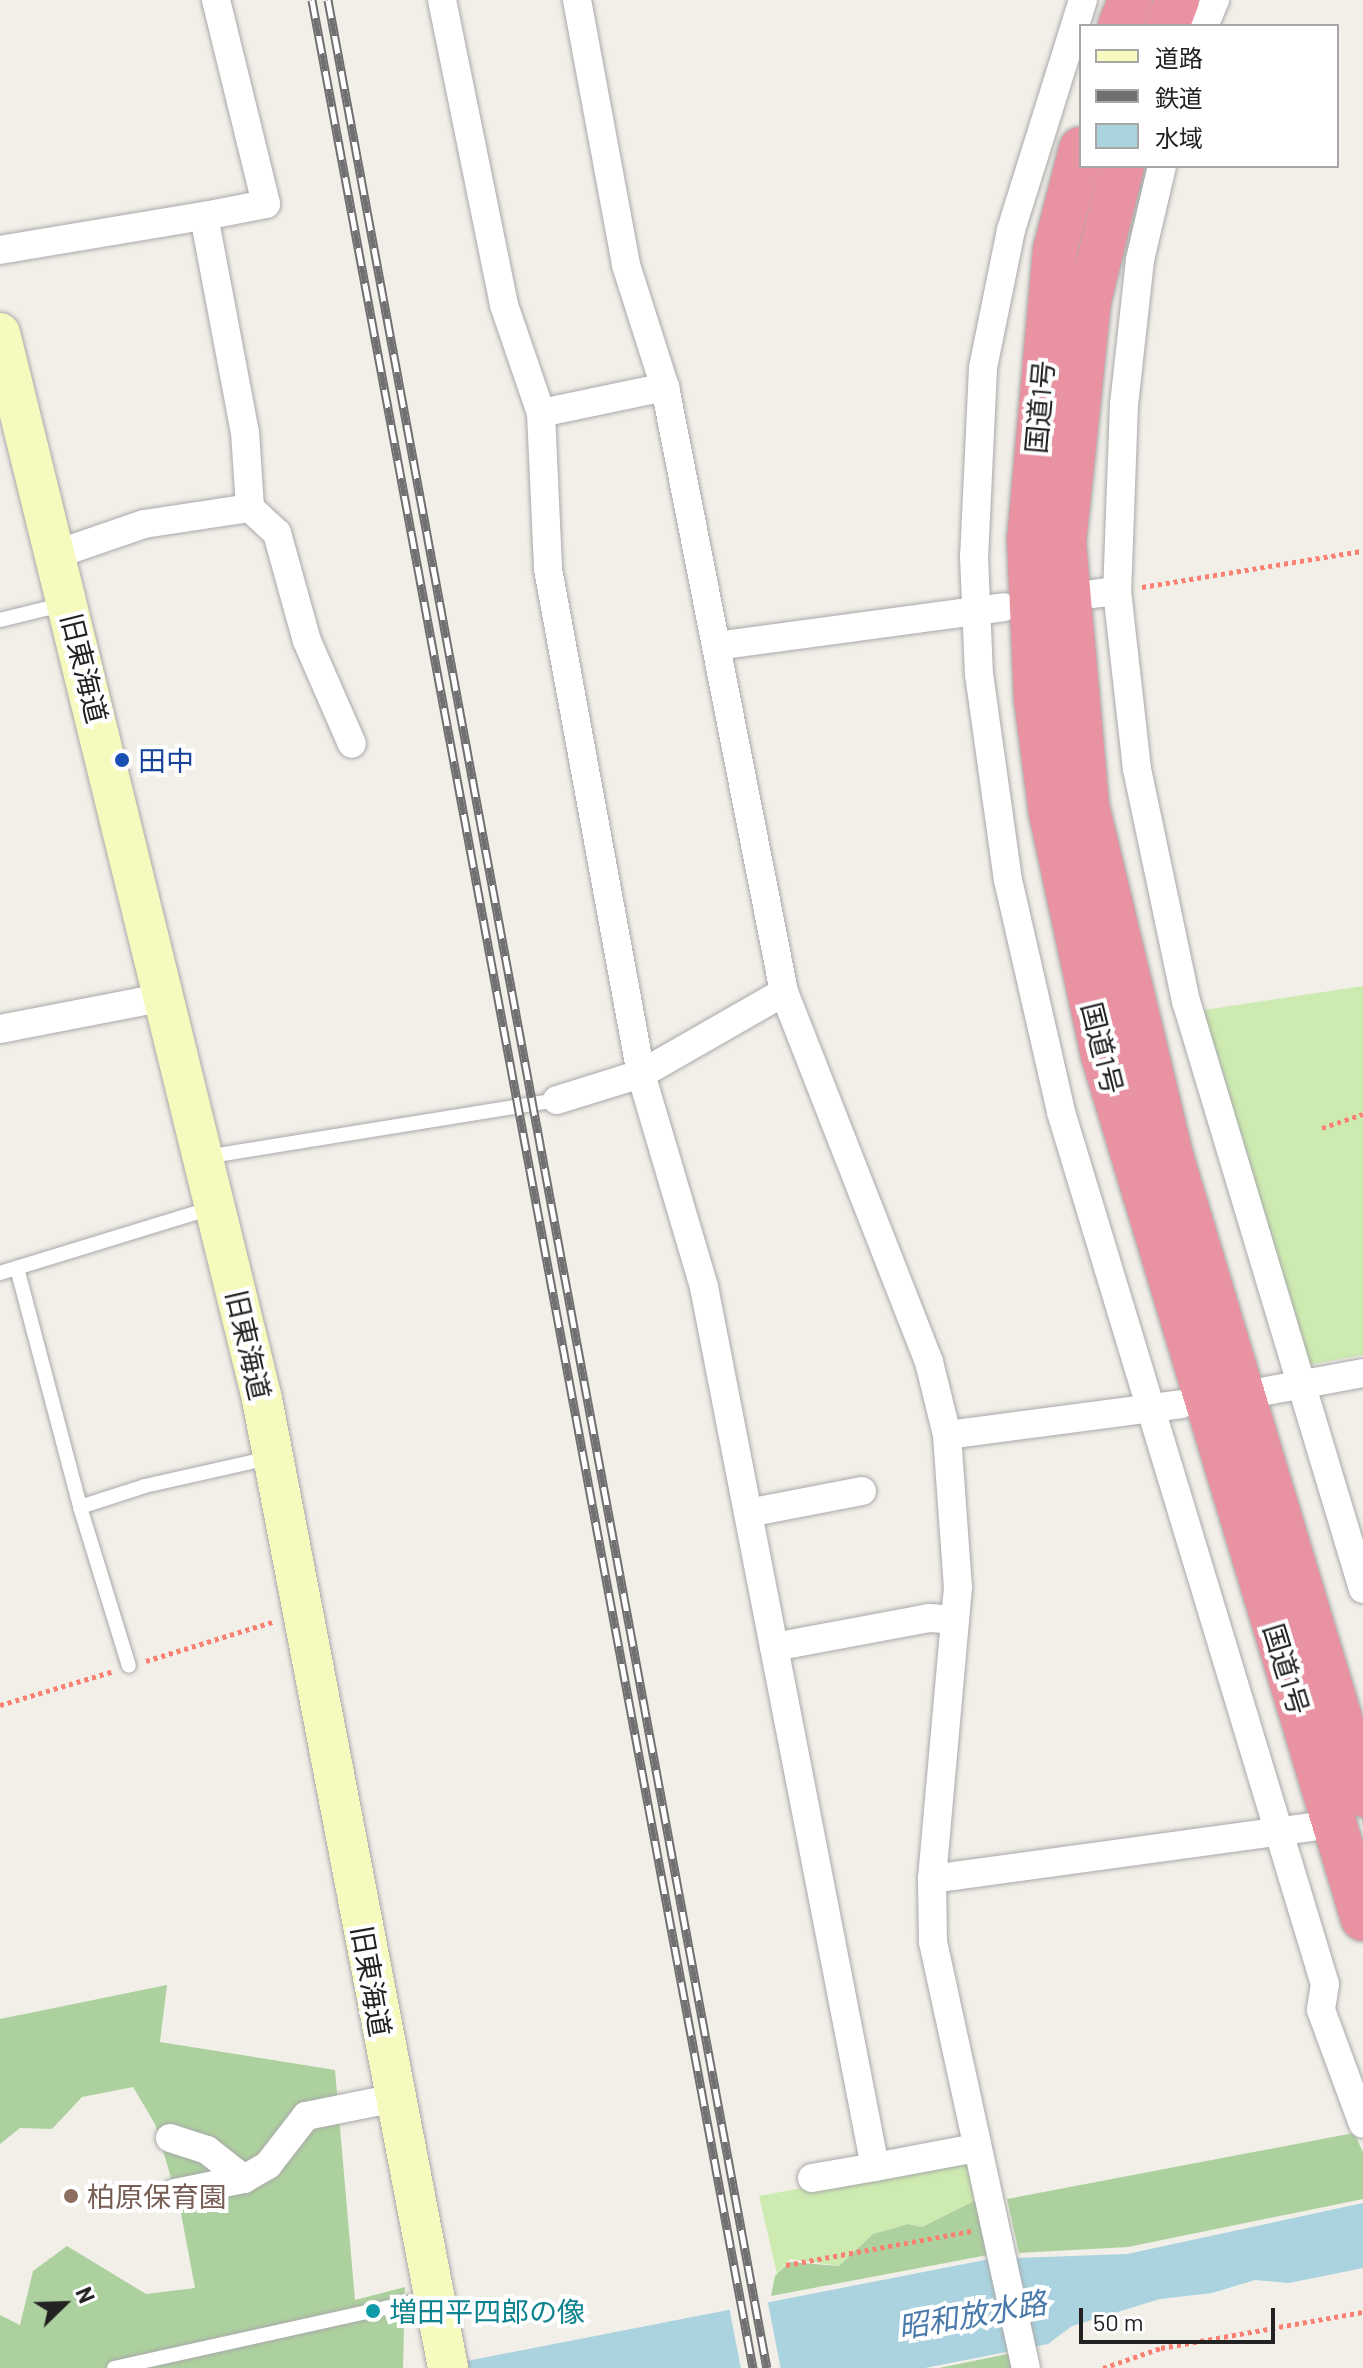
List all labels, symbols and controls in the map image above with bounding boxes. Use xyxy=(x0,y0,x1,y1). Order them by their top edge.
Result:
legend xyxy=(1079,24,1339,168)
text: 道路 xyxy=(1155,43,1203,72)
text: 鉄道 xyxy=(1155,83,1203,112)
text: 水域 xyxy=(1155,123,1203,152)
street label: 国道1号 xyxy=(1018,359,1060,455)
street label: 旧東海道 xyxy=(55,610,115,726)
place label: 田中 xyxy=(138,743,194,777)
marker: 田中 xyxy=(113,751,131,769)
street label: 国道1号 xyxy=(1075,998,1131,1098)
street label: 旧東海道 xyxy=(220,1287,278,1403)
street label: 国道1号 xyxy=(1257,1619,1317,1719)
street label: 旧東海道 xyxy=(346,1923,398,2039)
place label: 柏原保育園 xyxy=(87,2179,227,2213)
marker: 柏原保育園 xyxy=(62,2187,80,2205)
north arrow xyxy=(24,2264,104,2344)
text: N xyxy=(71,2283,101,2306)
water label: 昭和放水路 xyxy=(895,2283,1049,2345)
scale bar xyxy=(1083,2292,1279,2342)
place label: 増田平四郎の像 xyxy=(389,2294,585,2328)
marker: 増田平四郎の像 xyxy=(364,2302,382,2320)
text: 50 m xyxy=(1093,2307,1144,2336)

